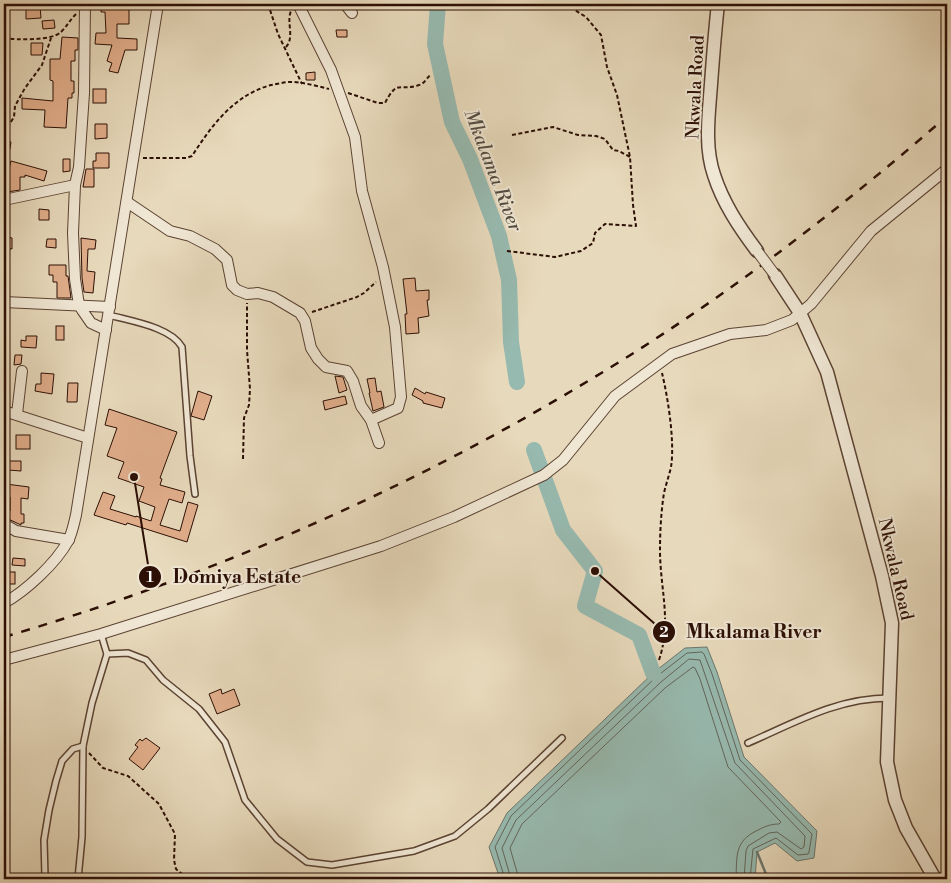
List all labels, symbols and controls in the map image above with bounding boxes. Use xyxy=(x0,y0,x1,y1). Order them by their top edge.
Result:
street label: Nkwala Road xyxy=(681,34,710,140)
water label: Mkalama River xyxy=(459,106,528,236)
street label: Nkwala Road xyxy=(873,516,919,623)
callout: Domiya Estate xyxy=(137,560,311,594)
text: Domiya Estate xyxy=(173,565,301,589)
text: 1 xyxy=(146,568,154,587)
callout: Mkalama River xyxy=(651,615,832,649)
text: Mkalama River xyxy=(686,620,822,644)
text: 2 xyxy=(659,623,669,642)

